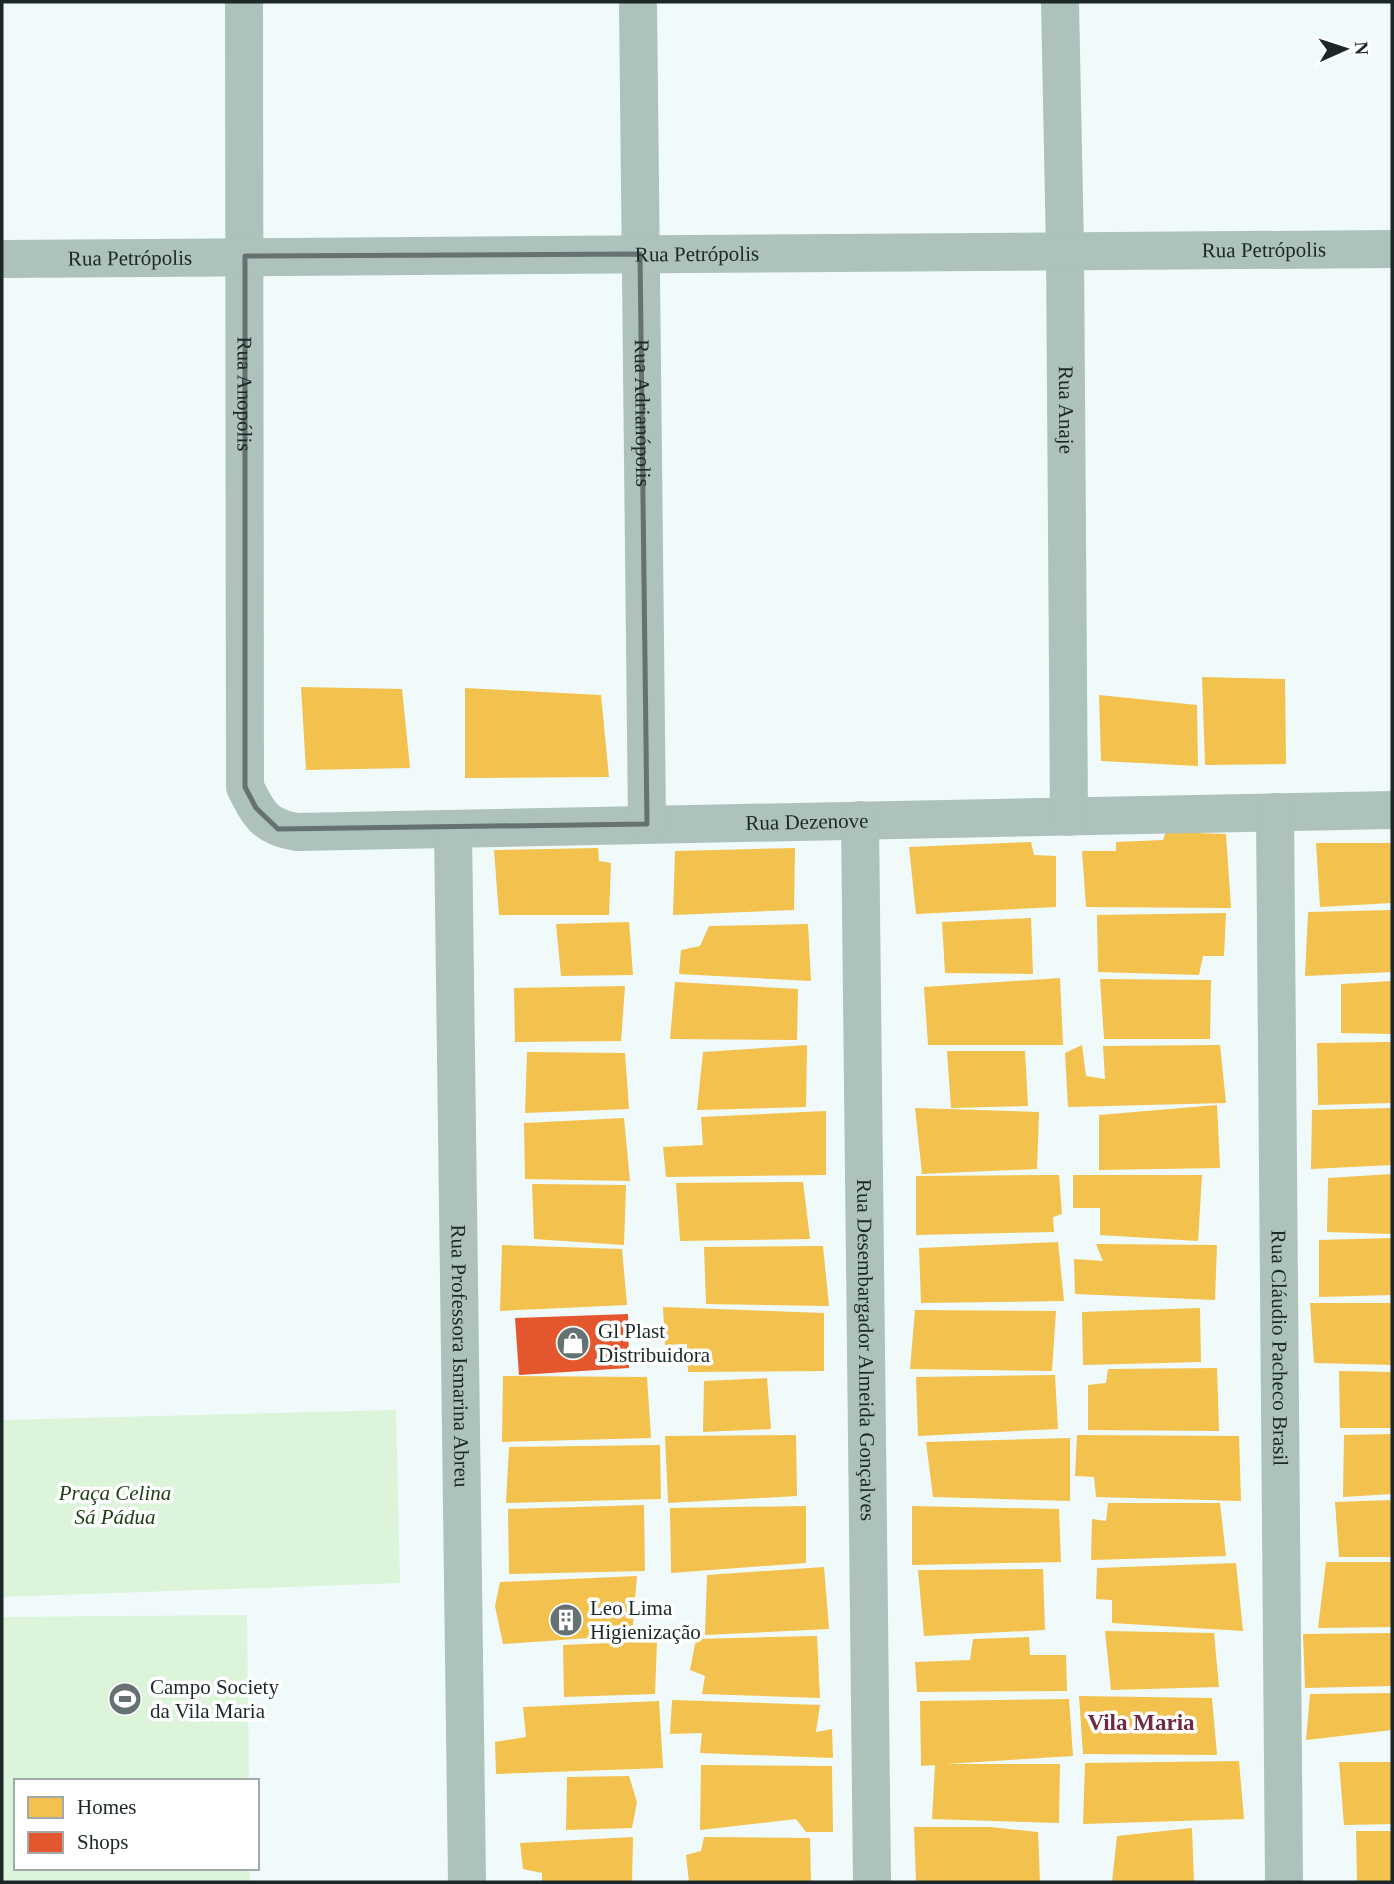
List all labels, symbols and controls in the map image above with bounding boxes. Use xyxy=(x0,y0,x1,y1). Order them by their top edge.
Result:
north arrow xyxy=(1310,14,1380,84)
text: N xyxy=(1351,41,1372,56)
street label: Rua Petrópolis xyxy=(1202,237,1326,262)
street label: Rua Petrópolis xyxy=(635,242,759,266)
street label: Rua Petrópolis xyxy=(68,246,192,271)
street label: Rua Anopólis xyxy=(232,336,257,452)
street label: Rua Adrianópolis xyxy=(630,339,655,487)
street label: Rua Anaje xyxy=(1054,366,1078,454)
street label: Rua Dezenove xyxy=(745,809,869,835)
street label: Rua Desembargador Almeida Gonçalves xyxy=(852,1179,880,1521)
street label: Rua Professora Ismarina Abreu xyxy=(446,1224,474,1488)
street label: Rua Cláudio Pacheco Brasil xyxy=(1267,1230,1293,1466)
place label: Gl Plast Distribuidora xyxy=(598,1319,711,1367)
shop icon: Gl Plast Distribuidora xyxy=(554,1324,592,1362)
park label: Praça Celina Sá Pádua xyxy=(58,1481,171,1529)
place label: Leo Lima Higienização xyxy=(590,1596,701,1644)
building icon: Leo Lima Higienização xyxy=(547,1601,585,1639)
place label: Campo Society da Vila Maria xyxy=(150,1675,279,1723)
sports icon: Campo Society da Vila Maria xyxy=(106,1680,144,1718)
district label: Vila Maria xyxy=(1087,1710,1195,1735)
legend xyxy=(14,1779,259,1870)
text: Homes xyxy=(77,1795,137,1819)
text: Shops xyxy=(77,1830,128,1854)

